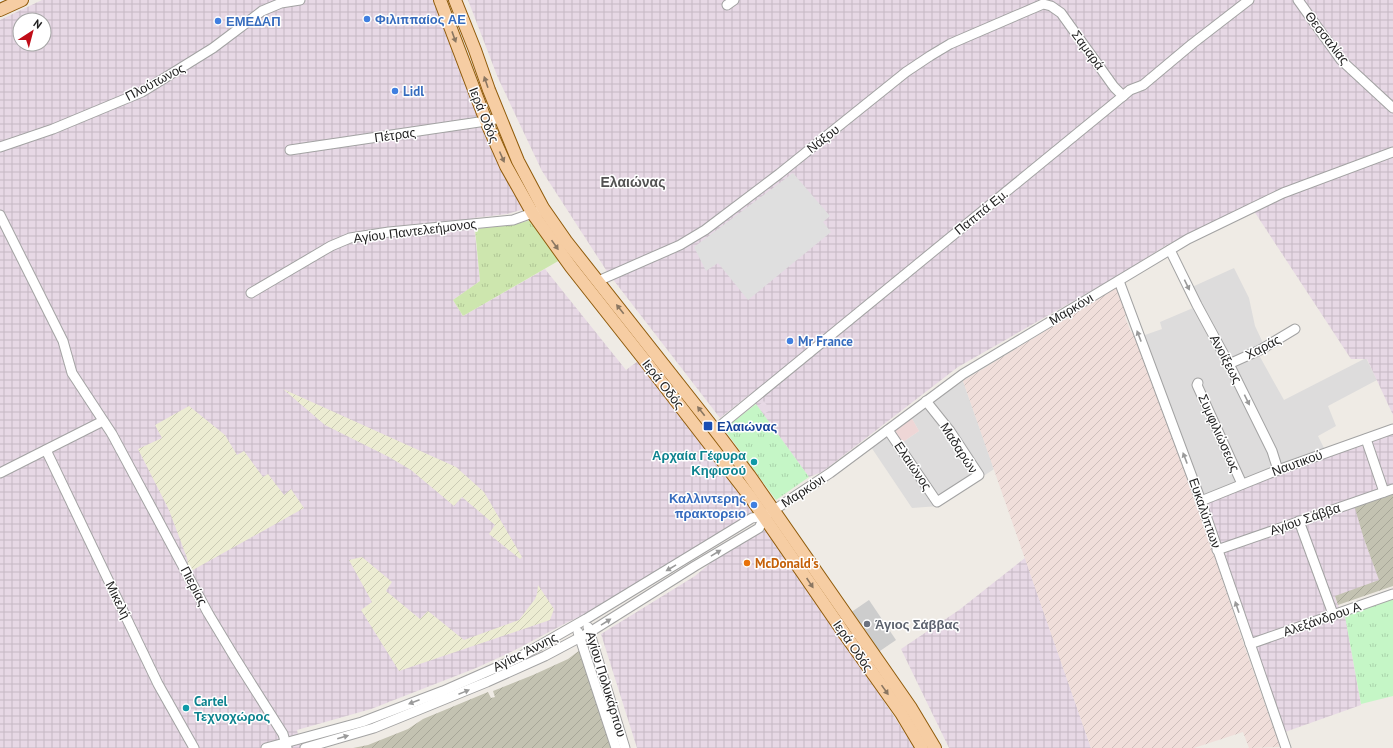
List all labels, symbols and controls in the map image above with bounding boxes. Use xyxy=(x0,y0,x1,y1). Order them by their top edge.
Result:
street label: Θεσσαλίας xyxy=(1301,8,1353,68)
place label: Φιλιππαίος ΑΕ xyxy=(375,11,466,28)
north arrow xyxy=(12,12,52,52)
place label: ΕΜΕΔΑΠ xyxy=(226,13,281,30)
marker: Φιλιππαίος ΑΕ xyxy=(362,14,372,24)
text: N xyxy=(31,16,45,32)
marker: ΕΜΕΔΑΠ xyxy=(213,16,223,26)
street label: Σαμαρά xyxy=(1068,27,1108,74)
one-way arrow xyxy=(451,31,457,43)
street label: Πλούτωνος xyxy=(122,59,188,105)
one-way arrow xyxy=(483,75,489,87)
place label: Lidl xyxy=(403,83,424,100)
street label: Ιερά Οδός xyxy=(465,85,503,145)
marker: Lidl xyxy=(390,86,400,96)
street label: Νάξου xyxy=(803,121,843,157)
street label: Πέτρας xyxy=(373,124,417,146)
one-way arrow xyxy=(498,151,505,163)
district label: Ελαιώνας xyxy=(601,173,665,191)
street label: Παππά Εμ. xyxy=(951,185,1011,239)
street label: Αγίου Παντελεήμονος xyxy=(352,215,478,247)
one-way arrow xyxy=(551,240,559,251)
one-way arrow xyxy=(1184,279,1190,291)
street label: Μαρκόνι xyxy=(1046,289,1096,329)
one-way arrow xyxy=(616,304,624,315)
one-way arrow xyxy=(1136,330,1142,342)
street label: Χαράς xyxy=(1243,331,1283,363)
street label: Ανοίξεως xyxy=(1206,332,1246,386)
place label: Mr France xyxy=(798,333,853,350)
marker: Mr France xyxy=(785,336,795,346)
street label: Ιερά Οδός xyxy=(638,356,688,412)
street label: Συμφιλιώσεως xyxy=(1194,391,1244,475)
one-way arrow xyxy=(1244,395,1250,406)
one-way arrow xyxy=(696,406,705,417)
place label: Ελαιώνας xyxy=(717,418,778,435)
street label: Μαδαρών xyxy=(936,419,982,477)
marker: Ελαιώνας xyxy=(702,420,714,432)
street label: Ελαιώνος xyxy=(890,438,936,494)
street label: Ναυτικού xyxy=(1269,446,1325,480)
place label: Αρχαία Γέφυρα Κηφισού xyxy=(652,447,746,479)
one-way arrow xyxy=(1182,451,1188,463)
marker: Αρχαία Γέφυρα Κηφισού xyxy=(749,457,759,467)
street label: Μαρκόνι xyxy=(778,471,828,511)
street label: Ευκαλύπτων xyxy=(1185,476,1225,550)
place label: Καλλιντερης πρακτορειο xyxy=(669,490,746,522)
street label: Αγίου Σάββα xyxy=(1267,499,1343,539)
marker: Καλλιντερης πρακτορειο xyxy=(749,500,759,510)
one-way arrow xyxy=(711,550,722,557)
place label: McDonald's xyxy=(755,555,819,572)
marker: McDonald's xyxy=(742,558,752,568)
street label: Πιερίας xyxy=(177,563,211,609)
one-way arrow xyxy=(665,564,677,571)
street label: Μικελή xyxy=(102,578,134,622)
one-way arrow xyxy=(806,578,814,589)
street label: Αλεξάνδρου Α xyxy=(1281,598,1364,640)
one-way arrow xyxy=(1234,601,1240,613)
place label: Άγιος Σάββας xyxy=(875,616,959,633)
street label: Ιερά Οδός xyxy=(829,617,877,675)
one-way arrow xyxy=(600,618,612,625)
marker: Άγιος Σάββας xyxy=(862,619,872,629)
street label: Αγίας Άννης xyxy=(490,629,560,675)
street label: Αγίου Πολυκάρπου xyxy=(582,629,630,739)
one-way arrow xyxy=(881,684,889,695)
one-way arrow xyxy=(459,688,471,694)
place label: Cartel Τεχνοχώρος xyxy=(194,693,271,725)
one-way arrow xyxy=(408,699,420,705)
marker: Cartel Τεχνοχώρος xyxy=(181,703,191,713)
one-way arrow xyxy=(337,734,349,740)

